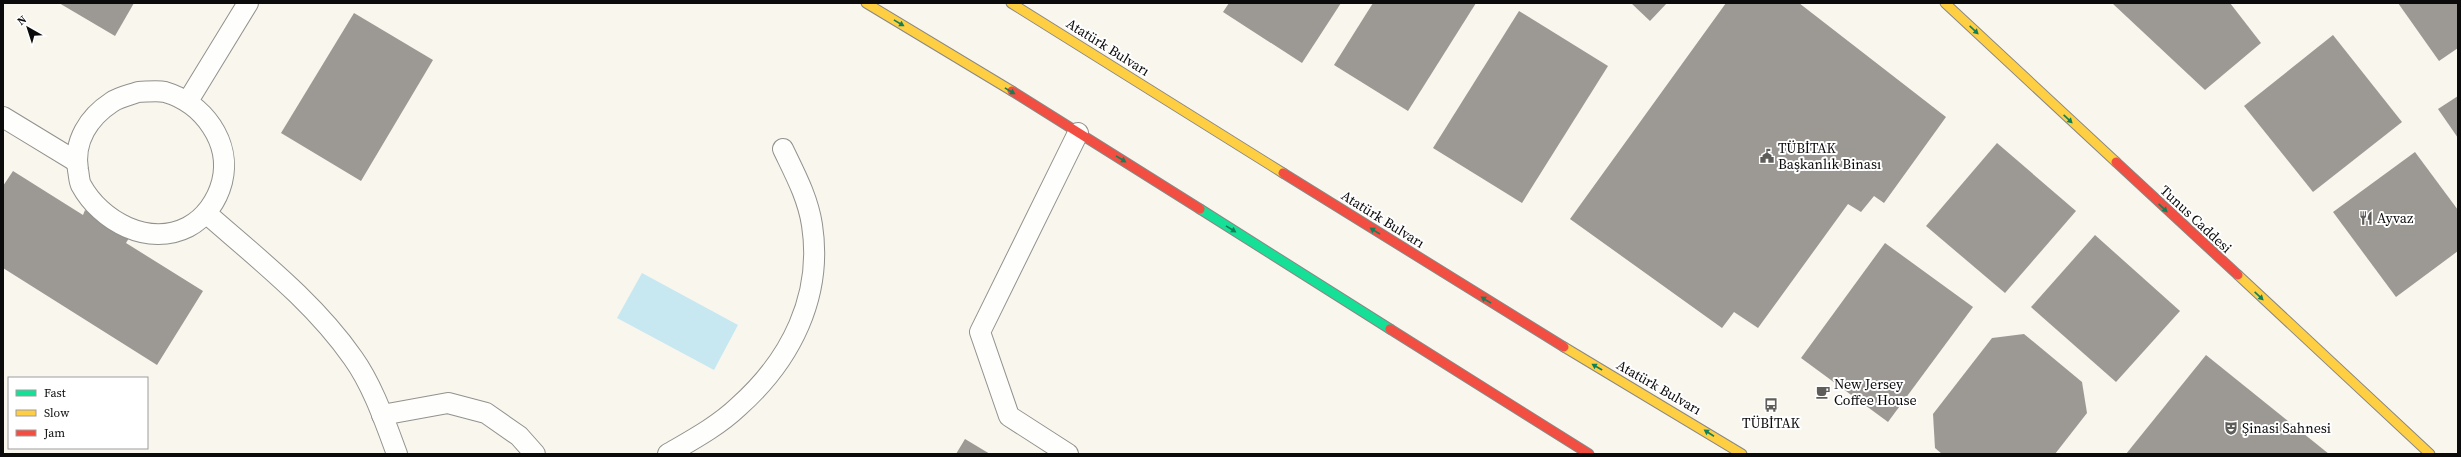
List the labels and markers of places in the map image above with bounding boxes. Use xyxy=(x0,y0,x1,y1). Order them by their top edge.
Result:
place label: TÜBİTAK Başkanlık Binası xyxy=(1778,138,1881,174)
public building icon: TÜBİTAK Başkanlık Binası xyxy=(1759,148,1775,164)
place label: Ayvaz xyxy=(2377,208,2414,228)
restaurant icon: Ayvaz xyxy=(2358,210,2374,226)
place label: New Jersey Coffee House xyxy=(1834,374,1917,410)
cafe icon: New Jersey Coffee House xyxy=(1815,384,1831,400)
bus stop icon: TÜBİTAK xyxy=(1763,397,1779,413)
place label: TÜBİTAK xyxy=(1742,413,1801,433)
place label: Şinasi Sahnesi xyxy=(2242,418,2331,438)
theatre icon: Şinasi Sahnesi xyxy=(2223,420,2239,436)

